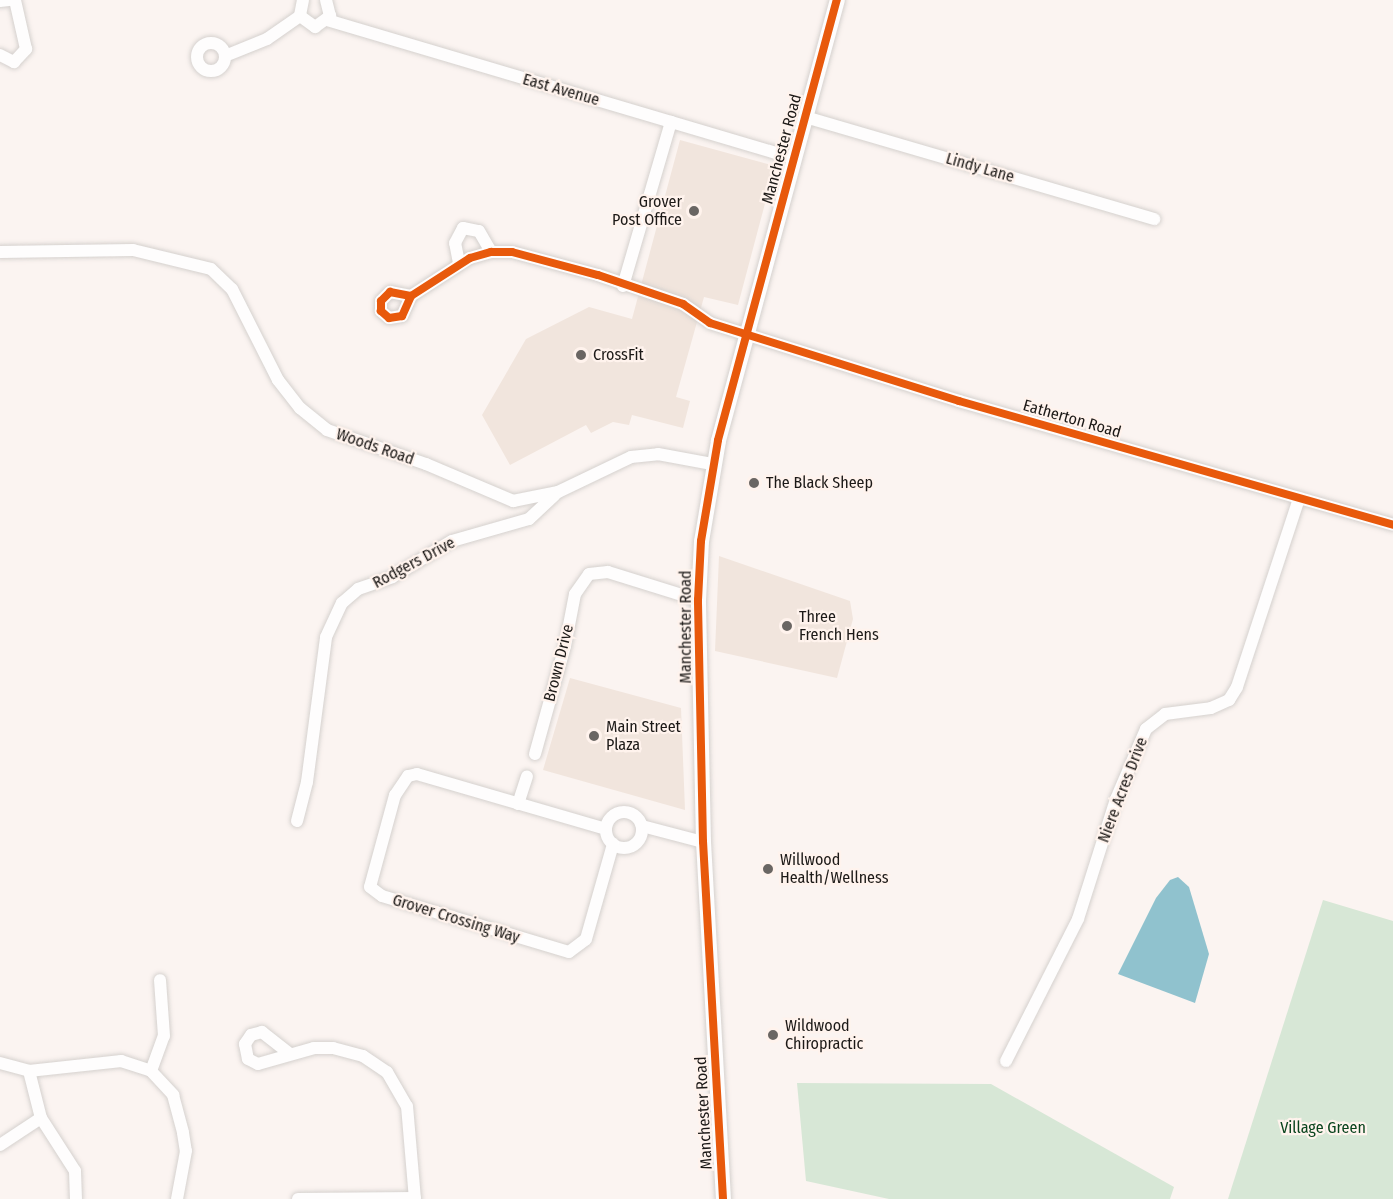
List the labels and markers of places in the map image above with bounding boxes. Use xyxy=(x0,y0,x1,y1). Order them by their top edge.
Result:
place label: Grover Post Office xyxy=(612,192,682,230)
marker: Grover Post Office xyxy=(687,204,701,218)
place label: CrossFit xyxy=(593,345,644,365)
marker: CrossFit xyxy=(574,348,588,362)
place label: The Black Sheep xyxy=(766,473,873,493)
marker: The Black Sheep xyxy=(747,476,761,490)
place label: Three French Hens xyxy=(799,607,879,645)
marker: Three French Hens xyxy=(780,619,794,633)
place label: Main Street Plaza xyxy=(606,717,681,755)
marker: Main Street Plaza xyxy=(587,729,601,743)
place label: Willwood Health/Wellness xyxy=(780,850,889,888)
marker: Willwood Health/Wellness xyxy=(761,862,775,876)
place label: Wildwood Chiropractic xyxy=(785,1016,863,1054)
marker: Wildwood Chiropractic xyxy=(766,1028,780,1042)

